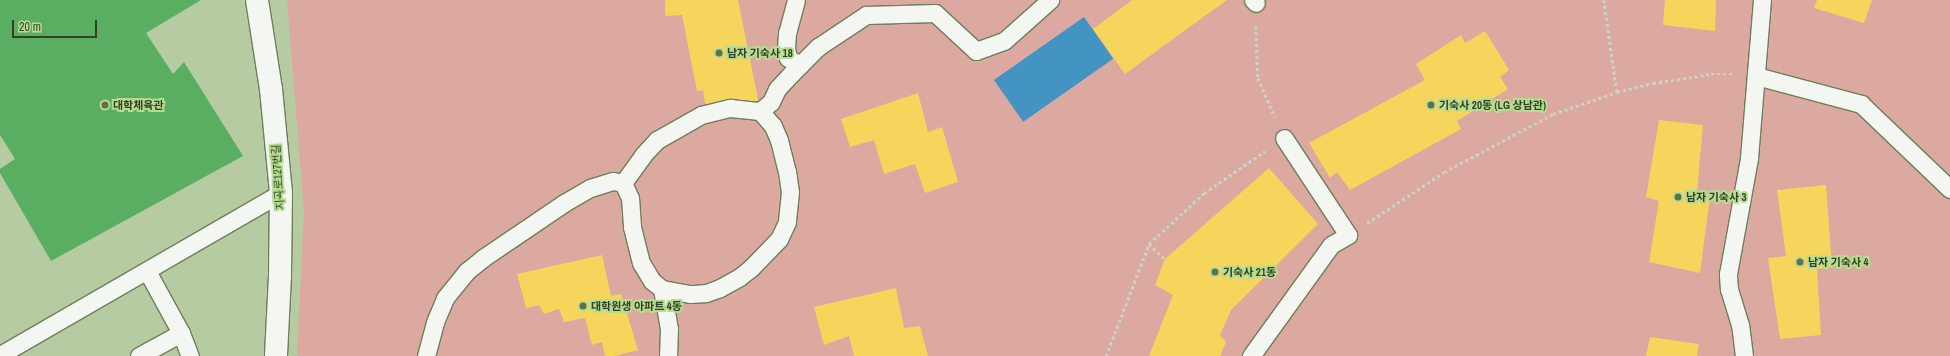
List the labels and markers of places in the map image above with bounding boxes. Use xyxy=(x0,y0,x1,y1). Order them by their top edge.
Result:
place label: 남자 기숙사 18 xyxy=(727,46,793,60)
marker: 남자 기숙사 18 xyxy=(714,48,724,58)
place label: 대학체육관 xyxy=(113,98,164,112)
place label: 기숙사 20동 (LG 상남관) xyxy=(1439,98,1546,112)
marker: 대학체육관 xyxy=(100,100,110,110)
marker: 기숙사 20동 (LG 상남관) xyxy=(1426,100,1436,110)
place label: 남자 기숙사 3 xyxy=(1686,190,1747,204)
marker: 남자 기숙사 3 xyxy=(1673,192,1683,202)
place label: 남자 기숙사 4 xyxy=(1808,255,1869,269)
marker: 남자 기숙사 4 xyxy=(1795,257,1805,267)
place label: 기숙사 21동 xyxy=(1223,265,1276,279)
marker: 기숙사 21동 xyxy=(1210,267,1220,277)
place label: 대학원생 아파트 4동 xyxy=(591,299,682,313)
marker: 대학원생 아파트 4동 xyxy=(578,301,588,311)

